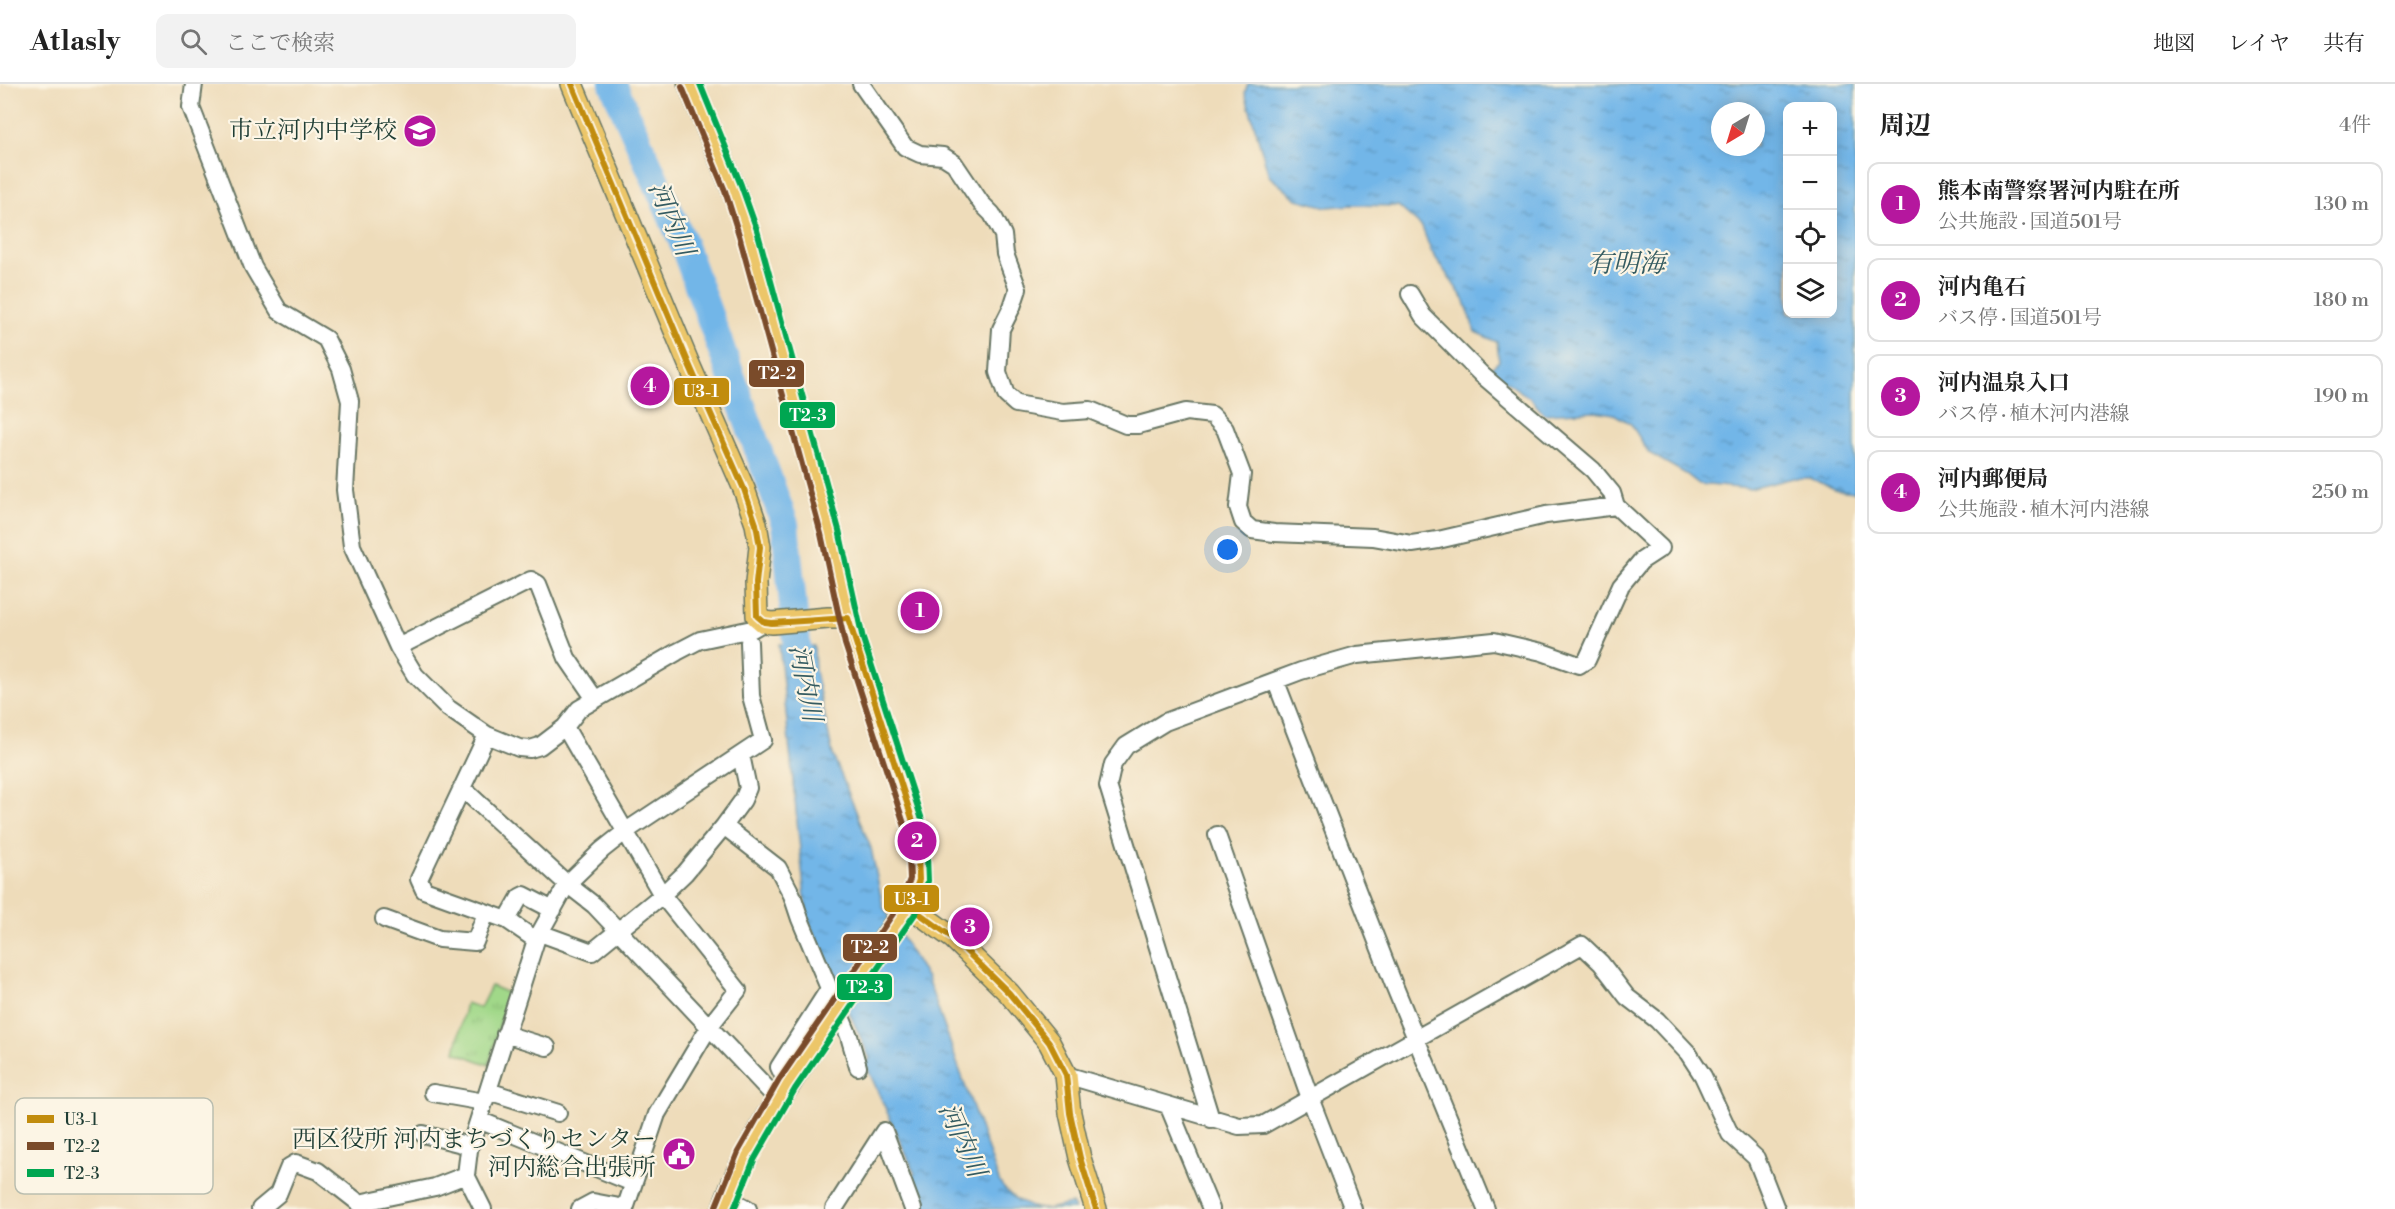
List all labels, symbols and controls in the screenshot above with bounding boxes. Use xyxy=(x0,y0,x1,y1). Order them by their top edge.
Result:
search box xyxy=(156,14,576,68)
text: Atlasly xyxy=(30,24,120,59)
icon: search xyxy=(177,25,210,58)
text: ここで検索 xyxy=(225,30,335,57)
text: 地図 xyxy=(2153,31,2195,57)
text: レイヤ xyxy=(2228,31,2290,57)
text: 共有 xyxy=(2323,31,2365,57)
north arrow xyxy=(1711,102,1765,156)
map controls xyxy=(1783,102,1837,318)
button: + xyxy=(1783,102,1837,156)
text: 周辺 xyxy=(1879,110,1931,142)
school or university icon: 市立河内中学校 xyxy=(402,113,438,149)
text: 4件 xyxy=(2339,113,2371,138)
place label: 市立河内中学校 xyxy=(229,116,397,146)
button: − xyxy=(1783,156,1837,210)
water label: 河内川 xyxy=(641,177,702,264)
text: 熊本南警察署河内駐在所 xyxy=(1938,178,2180,205)
text: 1 xyxy=(1896,192,1905,217)
text: 130 m xyxy=(2314,192,2369,217)
button: locate xyxy=(1783,210,1837,264)
text: 公共施設 · 国道501号 xyxy=(1938,210,2122,235)
water label: 有明海 xyxy=(1587,248,1669,280)
button: layers xyxy=(1783,264,1837,318)
text: 河内亀石 xyxy=(1938,274,2026,301)
text: 2 xyxy=(1894,288,1907,313)
text: 180 m xyxy=(2314,288,2369,313)
text: バス停 · 国道501号 xyxy=(1938,306,2102,331)
line badge: T2-2 xyxy=(748,359,805,388)
pin: 4 xyxy=(630,364,670,408)
text: T2-2 xyxy=(758,364,796,384)
text: 河内温泉入口 xyxy=(1938,370,2070,397)
line badge: U3-1 xyxy=(673,377,730,406)
text: U3-1 xyxy=(683,382,719,402)
text: 3 xyxy=(1894,384,1907,409)
text: 190 m xyxy=(2314,384,2369,409)
line badge: T2-3 xyxy=(779,401,836,429)
text: バス停 · 植木河内港線 xyxy=(1938,402,2130,427)
text: T2-3 xyxy=(789,406,827,426)
text: 河内郵便局 xyxy=(1938,466,2048,493)
text: 4 xyxy=(1894,480,1907,505)
text: 250 m xyxy=(2312,480,2369,505)
text: 公共施設 · 植木河内港線 xyxy=(1938,498,2150,523)
your location xyxy=(1213,535,1242,564)
pin: 1 xyxy=(900,588,940,634)
water label: 河内川 xyxy=(782,642,829,727)
pin: 2 xyxy=(898,818,936,864)
line badge: U3-1 xyxy=(883,884,940,913)
text: U3-1 xyxy=(894,890,930,910)
pin: 3 xyxy=(950,904,990,950)
line badge: T2-2 xyxy=(842,933,898,962)
text: T2-2 xyxy=(851,938,889,958)
line badge: T2-3 xyxy=(836,973,893,1001)
text: T2-3 xyxy=(846,978,884,998)
legend xyxy=(15,1098,213,1194)
water label: 河内川 xyxy=(932,1098,994,1185)
text: U3-1 xyxy=(64,1110,98,1130)
place label: 西区役所 河内まちづくりセンター 河内総合出張所 xyxy=(292,1125,656,1183)
public building icon: 西区役所 河内まちづくりセンター 河内総合出張所 xyxy=(661,1136,697,1172)
text: T2-2 xyxy=(64,1137,100,1157)
text: T2-3 xyxy=(64,1164,100,1184)

